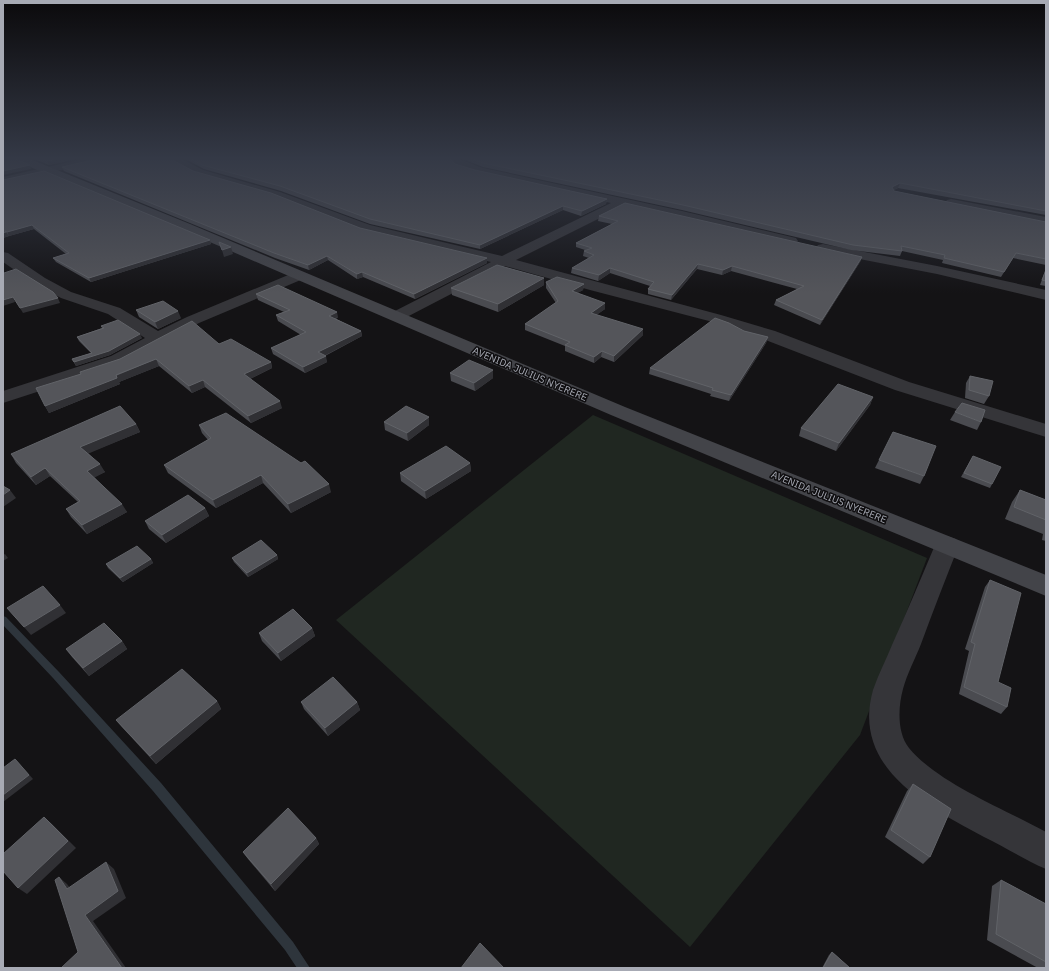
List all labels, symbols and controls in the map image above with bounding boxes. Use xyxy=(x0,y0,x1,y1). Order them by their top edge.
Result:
street label: AVENIDA JULIUS NYERERE xyxy=(471,344,590,404)
street label: AVENIDA JULIUS NYERERE xyxy=(769,468,889,526)

